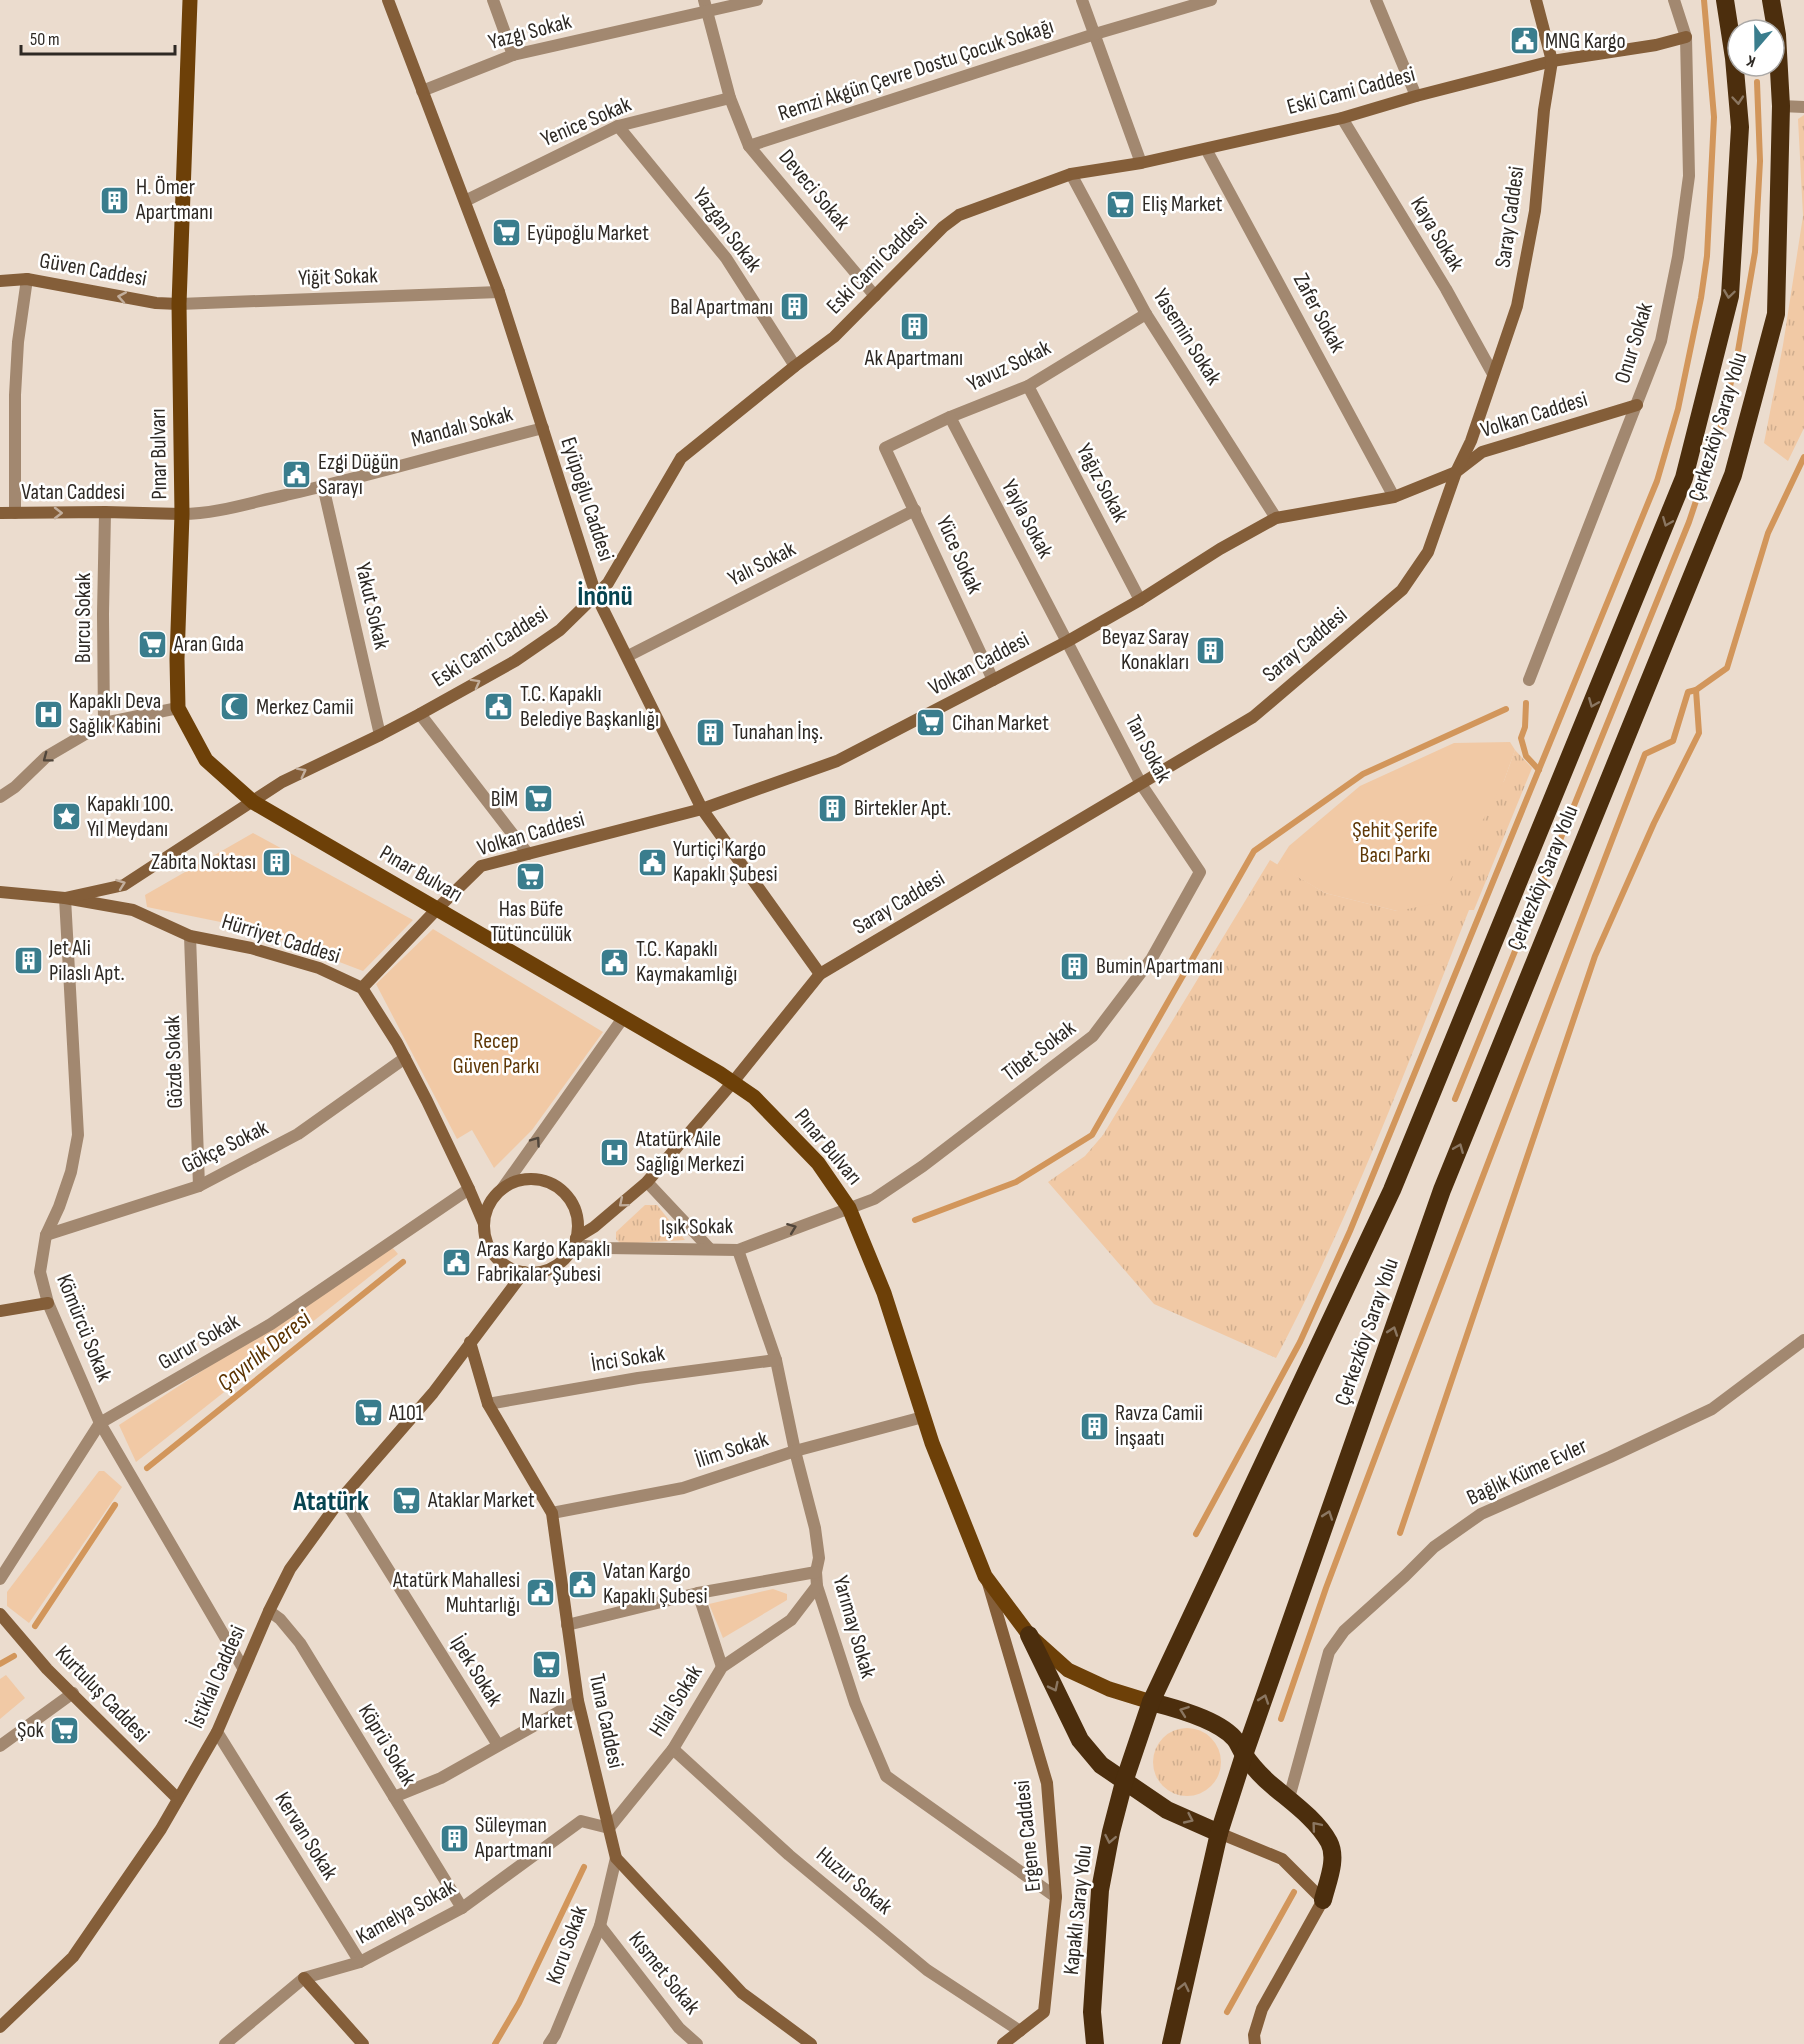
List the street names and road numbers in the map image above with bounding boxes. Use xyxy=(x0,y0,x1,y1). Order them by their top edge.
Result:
street label: Yazgı Sokak xyxy=(486,8,575,56)
street label: Remzi Akgün Çevre Dostu Çocuk Sokağı xyxy=(775,13,1057,127)
street label: Eski Cami Caddesi xyxy=(1284,61,1418,121)
street label: Yenice Sokak xyxy=(537,91,636,153)
street label: Deveci Sokak xyxy=(773,144,856,236)
street label: Saray Caddesi xyxy=(1490,165,1530,269)
street label: Yazgan Sokak xyxy=(687,183,768,278)
street label: Kaya Sokak xyxy=(1404,192,1470,277)
street label: Eski Cami Caddesi xyxy=(821,208,933,320)
street label: Güven Caddesi xyxy=(37,247,149,293)
street label: Yiğit Sokak xyxy=(298,262,379,292)
street label: Zafer Sokak xyxy=(1287,269,1351,358)
street label: Yasemin Sokak xyxy=(1147,284,1227,391)
street label: Onur Sokak xyxy=(1609,299,1659,387)
street label: Yavuz Sokak xyxy=(963,334,1056,398)
street label: Çerkezköy Saray Yolu xyxy=(1683,349,1753,505)
street label: Volkan Caddesi xyxy=(1477,386,1591,444)
street label: Mandalı Sokak xyxy=(408,400,516,454)
street label: Pınar Bulvarı xyxy=(145,408,173,500)
street label: Eyüpoğlu Caddesi xyxy=(554,434,620,564)
street label: Yağız Sokak xyxy=(1070,439,1134,527)
street label: Yayla Sokak xyxy=(995,475,1059,563)
street label: Vatan Caddesi xyxy=(21,479,125,506)
street label: Yüce Sokak xyxy=(930,512,988,599)
street label: Yalı Sokak xyxy=(724,535,801,592)
street label: Yakut Sokak xyxy=(349,560,395,653)
street label: Burcu Sokak xyxy=(70,572,97,663)
street label: Eski Cami Caddesi xyxy=(427,601,553,693)
street label: Saray Caddesi xyxy=(1257,602,1353,688)
street label: Volkan Caddesi xyxy=(924,626,1034,702)
street label: Tan Sokak xyxy=(1119,711,1177,788)
street label: Çerkezköy Saray Yolu xyxy=(1502,802,1584,954)
street label: Volkan Caddesi xyxy=(474,806,588,862)
street label: Pınar Bulvarı xyxy=(375,840,467,908)
street label: Saray Caddesi xyxy=(848,865,950,941)
street label: Hürriyet Caddesi xyxy=(219,908,343,970)
street label: Tibet Sokak xyxy=(997,1014,1082,1087)
street label: Gözde Sokak xyxy=(159,1015,189,1109)
street label: Pınar Bulvarı xyxy=(788,1103,868,1191)
street label: Gökçe Sokak xyxy=(177,1114,273,1180)
street label: Işık Sokak xyxy=(661,1213,734,1241)
street label: Çerkezköy Saray Yolu xyxy=(1329,1255,1405,1409)
street label: Kömürcü Sokak xyxy=(50,1270,118,1386)
street label: Gurur Sokak xyxy=(154,1308,245,1376)
street label: İnci Sokak xyxy=(589,1340,667,1378)
street label: İlim Sokak xyxy=(692,1425,772,1474)
street label: Bağlık Küme Evler xyxy=(1463,1432,1591,1512)
street label: Yarımay Sokak xyxy=(827,1573,882,1682)
street label: İstiklal Caddesi xyxy=(182,1621,252,1733)
street label: İpek Sokak xyxy=(444,1631,508,1712)
street label: Kurtuluş Caddesi xyxy=(49,1640,155,1748)
street label: Hilal Sokak xyxy=(644,1660,709,1742)
street label: Tuna Caddesi xyxy=(583,1671,629,1771)
street label: Köprü Sokak xyxy=(352,1699,422,1791)
street label: Ergene Caddesi xyxy=(1009,1779,1047,1893)
street label: Kervan Sokak xyxy=(269,1787,344,1885)
street label: Huzur Sokak xyxy=(810,1841,898,1921)
street label: Kapaklı Saray Yolu xyxy=(1058,1844,1098,1976)
street label: Kamelya Sokak xyxy=(352,1873,461,1950)
street label: Koru Sokak xyxy=(540,1902,594,1988)
street label: Kısmet Sokak xyxy=(622,1926,706,2020)

